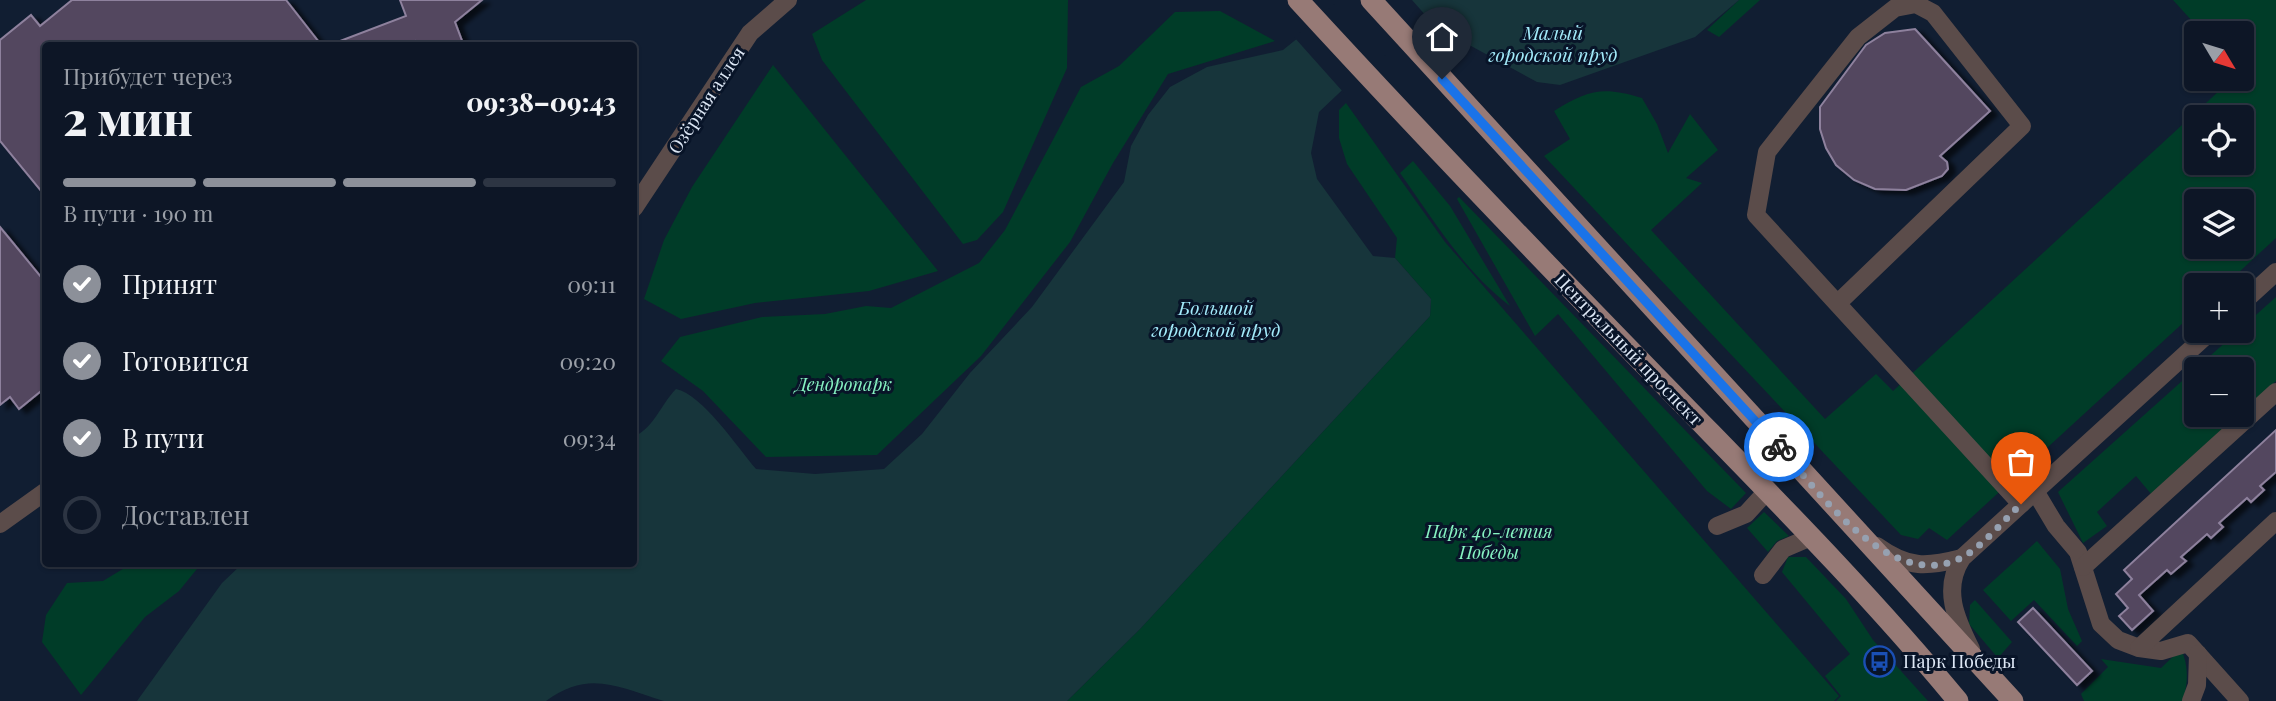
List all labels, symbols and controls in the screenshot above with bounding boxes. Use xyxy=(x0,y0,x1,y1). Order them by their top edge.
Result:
pin xyxy=(1412,7,1472,79)
icon: home xyxy=(1423,18,1461,56)
water label: Малый городской пруд xyxy=(1488,19,1617,67)
north arrow xyxy=(2184,21,2254,91)
map controls xyxy=(2184,21,2254,427)
street label: Озёрная аллея xyxy=(662,41,750,158)
text: Прибудет через xyxy=(63,60,232,91)
text: 09:38–09:43 xyxy=(466,84,616,119)
text: 2 мин xyxy=(63,86,193,148)
button: locate xyxy=(2184,105,2254,175)
button: layers xyxy=(2184,189,2254,259)
text: В пути · 190 m xyxy=(63,197,214,228)
icon: check xyxy=(63,265,101,303)
text: Принят xyxy=(122,266,217,301)
text: 09:11 xyxy=(567,268,616,299)
street label: Центральный проспект xyxy=(1550,268,1708,430)
button: + xyxy=(2184,273,2254,343)
water label: Большой городской пруд xyxy=(1151,294,1280,342)
icon: check xyxy=(63,342,101,380)
text: Готовится xyxy=(122,343,249,378)
text: 09:20 xyxy=(560,345,616,376)
button: − xyxy=(2184,357,2254,427)
park label: Дендропарк xyxy=(793,372,892,396)
courier xyxy=(1744,412,1814,482)
icon: check xyxy=(63,419,101,457)
text: В пути xyxy=(122,420,204,455)
text: 09:34 xyxy=(563,422,616,453)
icon: bike xyxy=(1760,428,1798,466)
pin xyxy=(1991,432,2051,504)
icon: bag xyxy=(2002,443,2040,481)
text: Доставлен xyxy=(122,497,249,532)
park label: Парк 40-летия Победы xyxy=(1424,519,1553,564)
bus stop icon: Парк Победы xyxy=(1863,644,1897,678)
place label: Парк Победы xyxy=(1903,649,2016,673)

